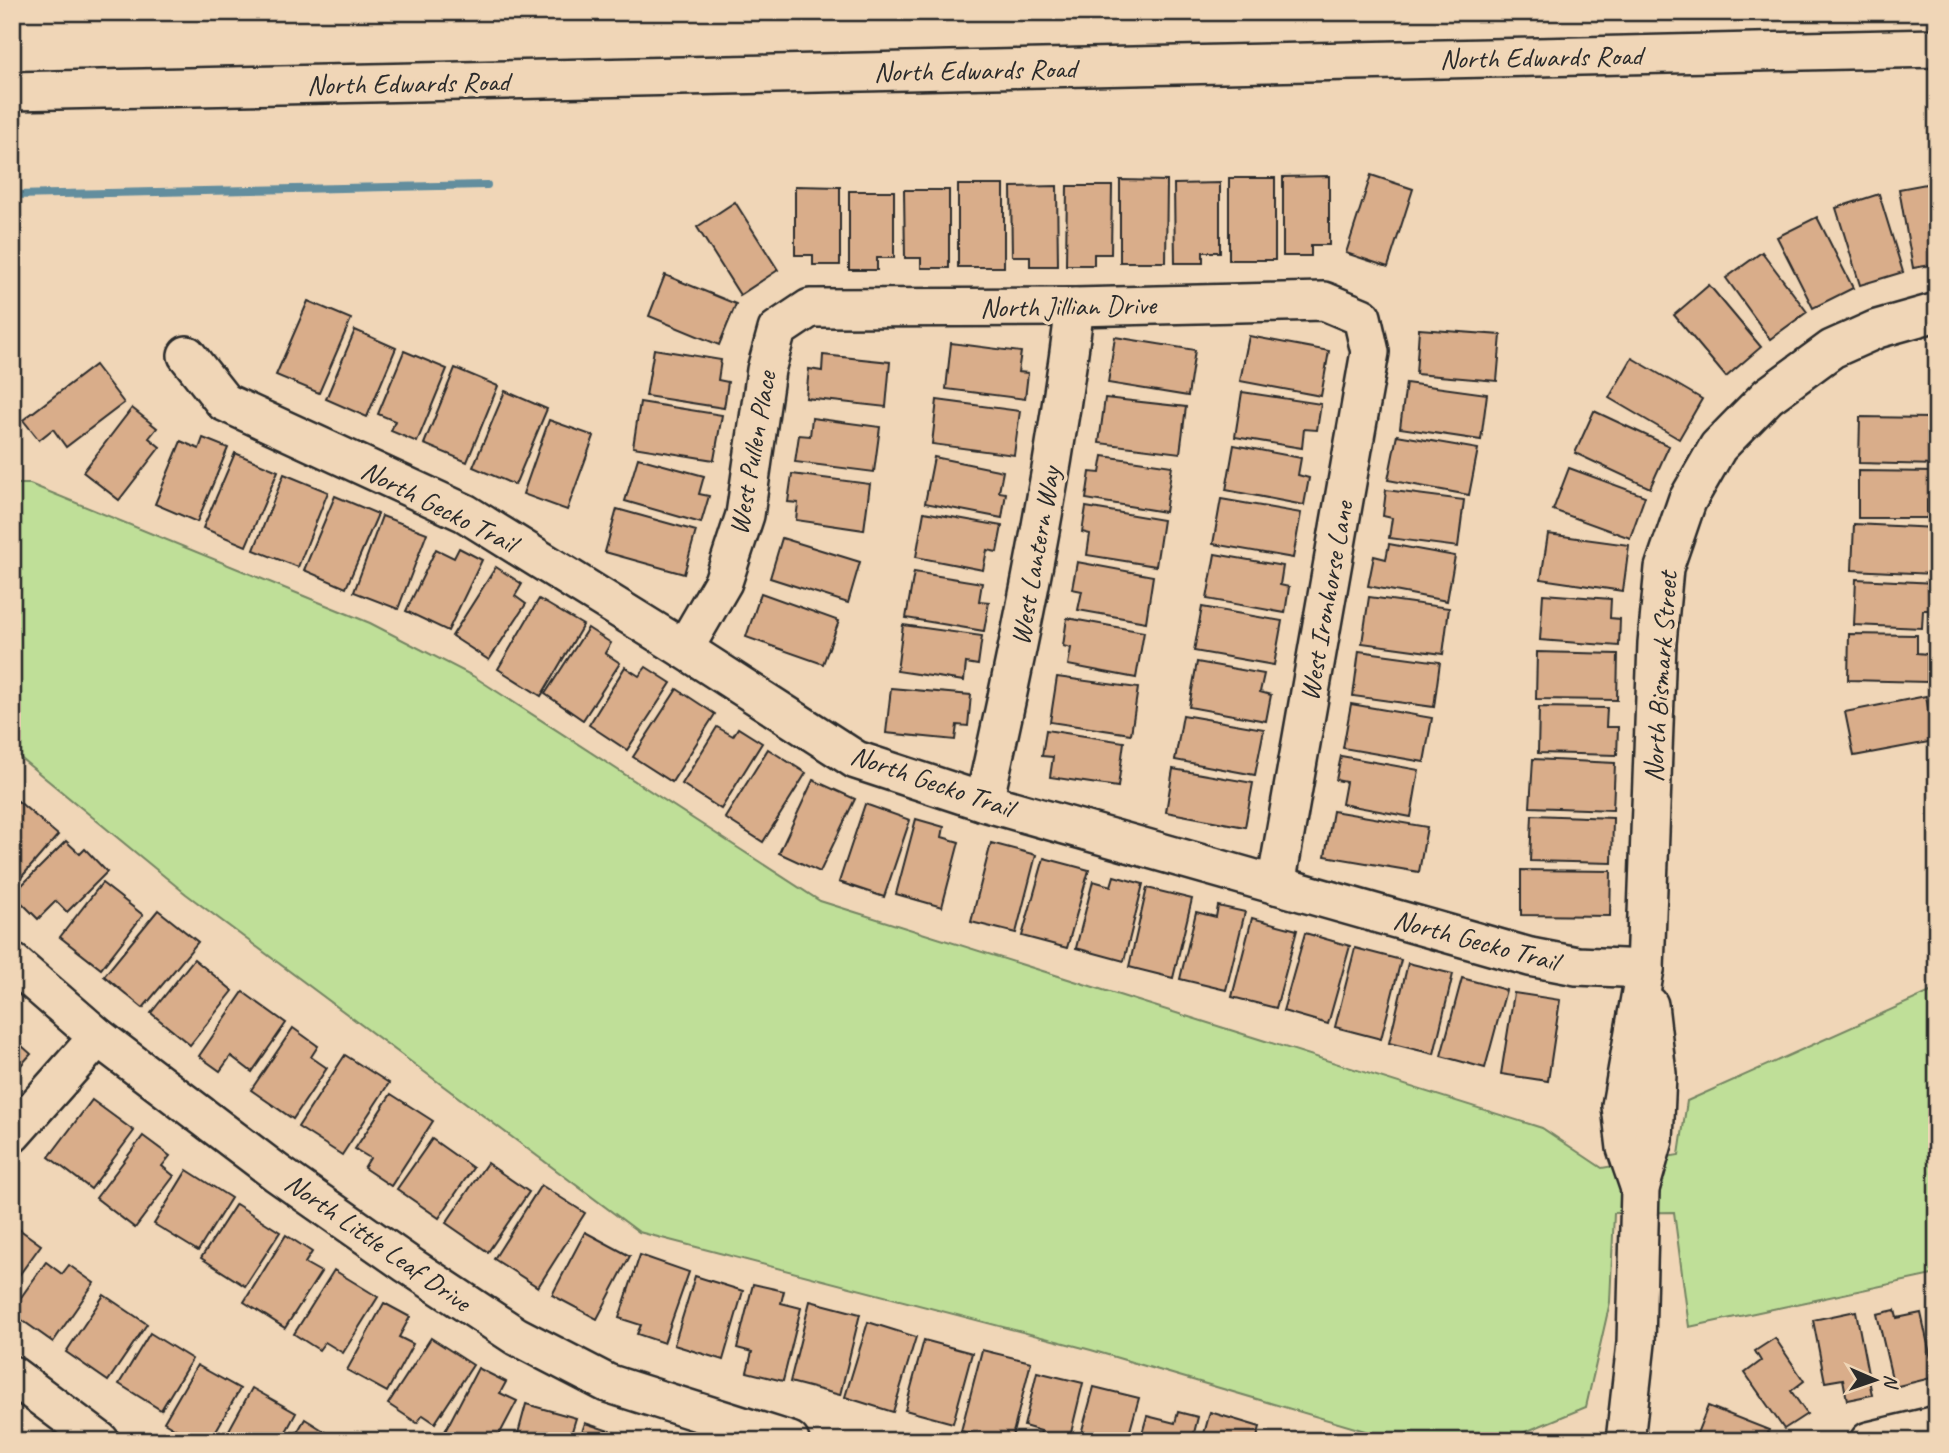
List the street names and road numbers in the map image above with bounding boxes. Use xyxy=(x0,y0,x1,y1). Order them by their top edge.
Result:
street label: North Edwards Road xyxy=(1439,38,1647,76)
street label: North Edwards Road xyxy=(873,51,1081,89)
street label: North Edwards Road xyxy=(306,64,514,102)
street label: North Jillian Drive xyxy=(980,287,1158,325)
street label: West Pullen Place xyxy=(720,367,784,537)
street label: North Gecko Trail xyxy=(356,452,527,562)
street label: West Lantern Way xyxy=(1002,462,1068,648)
street label: West Ironhorse Lane xyxy=(1291,497,1361,703)
street label: North Bismark Street xyxy=(1635,568,1685,783)
street label: North Gecko Trail xyxy=(846,737,1023,827)
street label: North Gecko Trail xyxy=(1390,901,1567,980)
street label: North Little Leaf Drive xyxy=(278,1165,479,1320)

